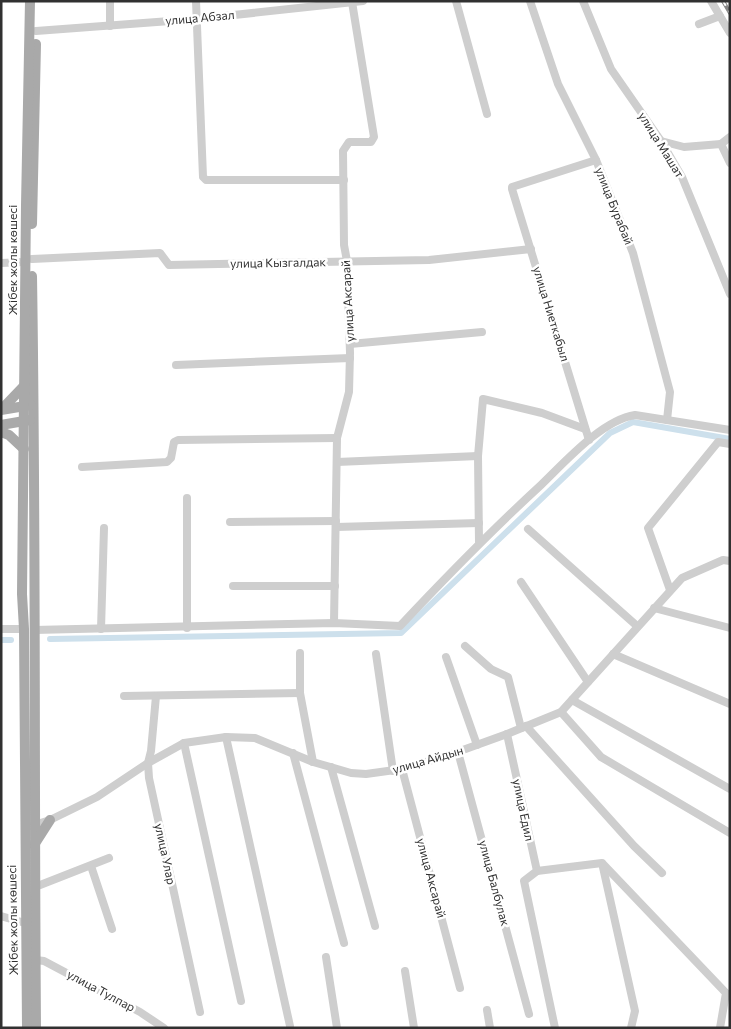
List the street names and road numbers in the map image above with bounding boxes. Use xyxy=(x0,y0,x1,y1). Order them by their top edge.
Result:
street label: улица Абзал xyxy=(165,7,235,27)
street label: улица Машат xyxy=(636,109,688,180)
street label: улица Бурабай xyxy=(593,165,637,246)
street label: Жібек жолы көшесі xyxy=(5,205,19,315)
street label: улица Кызгалдак xyxy=(230,254,327,270)
street label: улица Аксарай xyxy=(338,260,356,342)
street label: улица Ниеткабыл xyxy=(531,265,573,363)
street label: улица Айдын xyxy=(391,742,465,776)
street label: улица Едил xyxy=(511,777,537,842)
street label: улица Улар xyxy=(153,822,179,886)
street label: улица Аксарай xyxy=(415,836,449,919)
street label: улица Балбулак xyxy=(477,838,513,928)
street label: Жібек жолы көшесі xyxy=(4,865,20,975)
street label: улица Тулпар xyxy=(65,966,138,1014)

